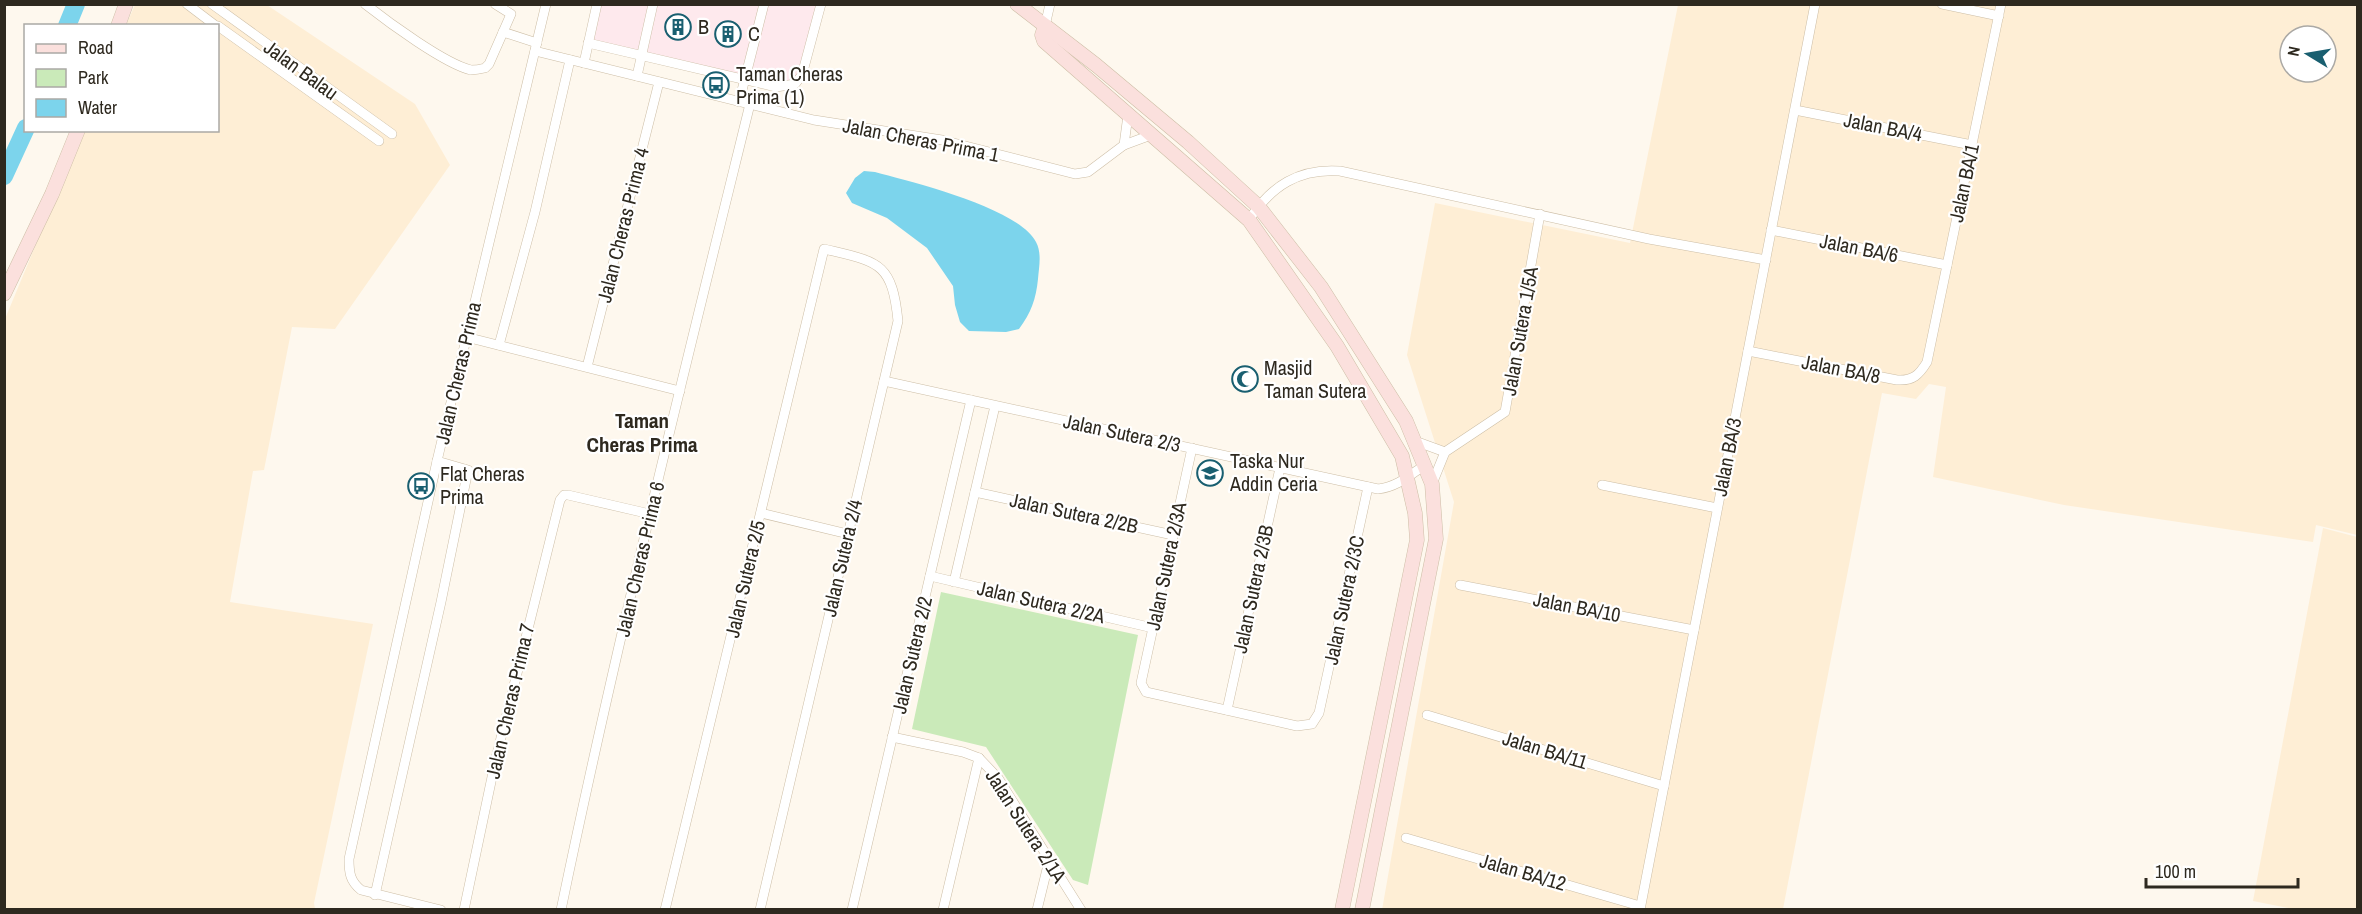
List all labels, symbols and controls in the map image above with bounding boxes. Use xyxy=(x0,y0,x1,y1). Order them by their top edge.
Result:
building icon: B xyxy=(663,12,693,42)
place label: B xyxy=(698,13,709,40)
building icon: C xyxy=(713,19,743,49)
place label: C xyxy=(748,20,760,47)
legend xyxy=(24,24,219,132)
north arrow xyxy=(2278,24,2338,84)
street label: Jalan Balau xyxy=(259,33,344,106)
text: Road xyxy=(78,35,113,60)
text: N xyxy=(2282,44,2305,58)
place label: Taman Cheras Prima (1) xyxy=(736,60,843,110)
text: Park xyxy=(78,65,109,90)
bus stop icon: Taman Cheras Prima (1) xyxy=(701,70,731,100)
text: Water xyxy=(78,95,117,120)
street label: Jalan BA/4 xyxy=(1842,106,1925,147)
street label: Jalan Cheras Prima 1 xyxy=(841,111,1002,168)
street label: Jalan BA/1 xyxy=(1942,141,1985,225)
street label: Jalan Cheras Prima 4 xyxy=(590,145,655,305)
street label: Jalan BA/6 xyxy=(1818,227,1901,268)
street label: Jalan Sutera 1/5A xyxy=(1495,264,1544,397)
street label: Jalan Cheras Prima xyxy=(428,299,487,447)
street label: Jalan BA/8 xyxy=(1800,348,1883,389)
place label: Masjid Taman Sutera xyxy=(1264,354,1366,404)
mosque icon: Masjid Taman Sutera xyxy=(1230,364,1260,394)
district label: Taman Cheras Prima xyxy=(586,406,698,459)
street label: Jalan Sutera 2/3 xyxy=(1061,407,1183,458)
street label: Jalan BA/3 xyxy=(1706,415,1747,498)
place label: Taska Nur Addin Ceria xyxy=(1229,447,1318,497)
school or university icon: Taska Nur Addin Ceria xyxy=(1195,458,1225,488)
place label: Flat Cheras Prima xyxy=(440,460,525,510)
bus stop icon: Flat Cheras Prima xyxy=(406,471,436,501)
street label: Jalan Cheras Prima 6 xyxy=(609,479,671,639)
street label: Jalan Sutera 2/2B xyxy=(1008,486,1141,539)
street label: Jalan Sutera 2/4 xyxy=(815,497,868,619)
street label: Jalan Sutera 2/3A xyxy=(1139,499,1192,632)
street label: Jalan Sutera 2/5 xyxy=(718,518,771,640)
street label: Jalan Sutera 2/3B xyxy=(1226,522,1279,655)
street label: Jalan Sutera 2/3C xyxy=(1317,533,1370,667)
street label: Jalan Sutera 2/2A xyxy=(975,574,1108,629)
street label: Jalan BA/10 xyxy=(1531,585,1623,628)
street label: Jalan Sutera 2/2 xyxy=(885,594,938,716)
street label: Jalan Cheras Prima 7 xyxy=(479,621,541,781)
street label: Jalan BA/11 xyxy=(1499,724,1591,775)
street label: Jalan Sutera 2/1A xyxy=(980,764,1073,888)
street label: Jalan BA/12 xyxy=(1477,846,1569,897)
scale bar xyxy=(2146,851,2298,889)
text: 100 m xyxy=(2155,859,2196,884)

